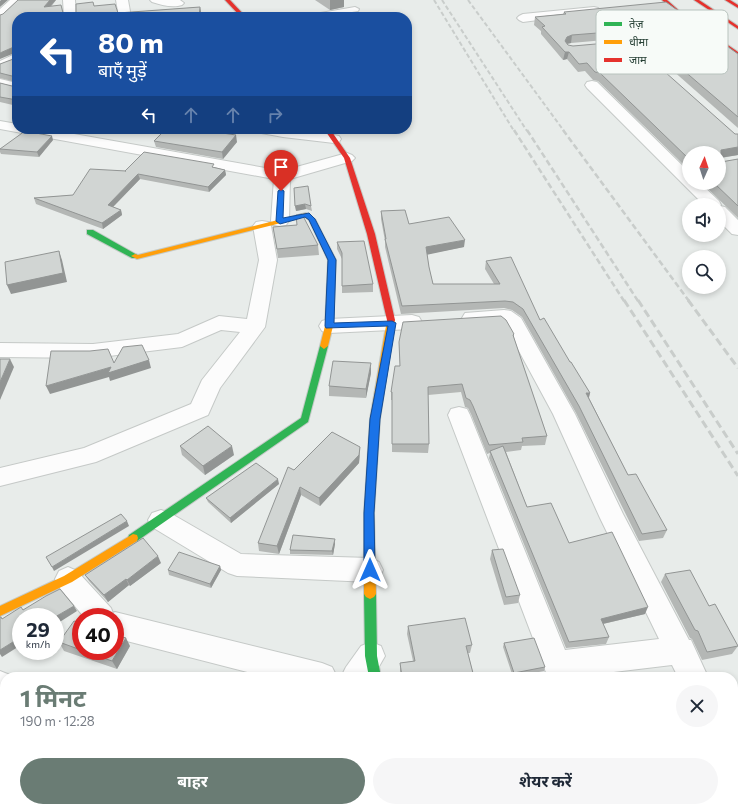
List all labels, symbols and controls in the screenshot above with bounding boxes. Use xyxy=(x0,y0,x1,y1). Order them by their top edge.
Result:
legend xyxy=(596,10,728,74)
text: तेज़ xyxy=(629,17,644,30)
text: 80 m xyxy=(98,25,164,59)
icon: left xyxy=(32,28,84,80)
text: धीमा xyxy=(629,35,648,48)
text: जाम xyxy=(629,53,647,66)
text: बाएँ मुड़ें xyxy=(98,59,147,81)
icon: left xyxy=(138,104,160,126)
icon: ahead xyxy=(180,104,202,126)
icon: ahead xyxy=(222,104,244,126)
icon: right xyxy=(264,104,286,126)
north arrow xyxy=(682,146,726,190)
map controls xyxy=(682,146,726,294)
pin xyxy=(264,150,298,191)
icon: arrive xyxy=(270,156,292,178)
button: sound xyxy=(682,198,726,242)
button: search xyxy=(682,250,726,294)
position arrow xyxy=(349,549,391,591)
speed limit sign: 40 xyxy=(72,608,124,660)
text: 29 xyxy=(26,617,50,641)
text: km/h xyxy=(26,638,50,650)
text: 1 मिनट xyxy=(20,683,86,712)
button: close xyxy=(676,685,718,727)
text: 190 m · 12:28 xyxy=(20,713,95,729)
button: बाहर xyxy=(20,758,365,804)
button: शेयर करें xyxy=(373,758,718,804)

